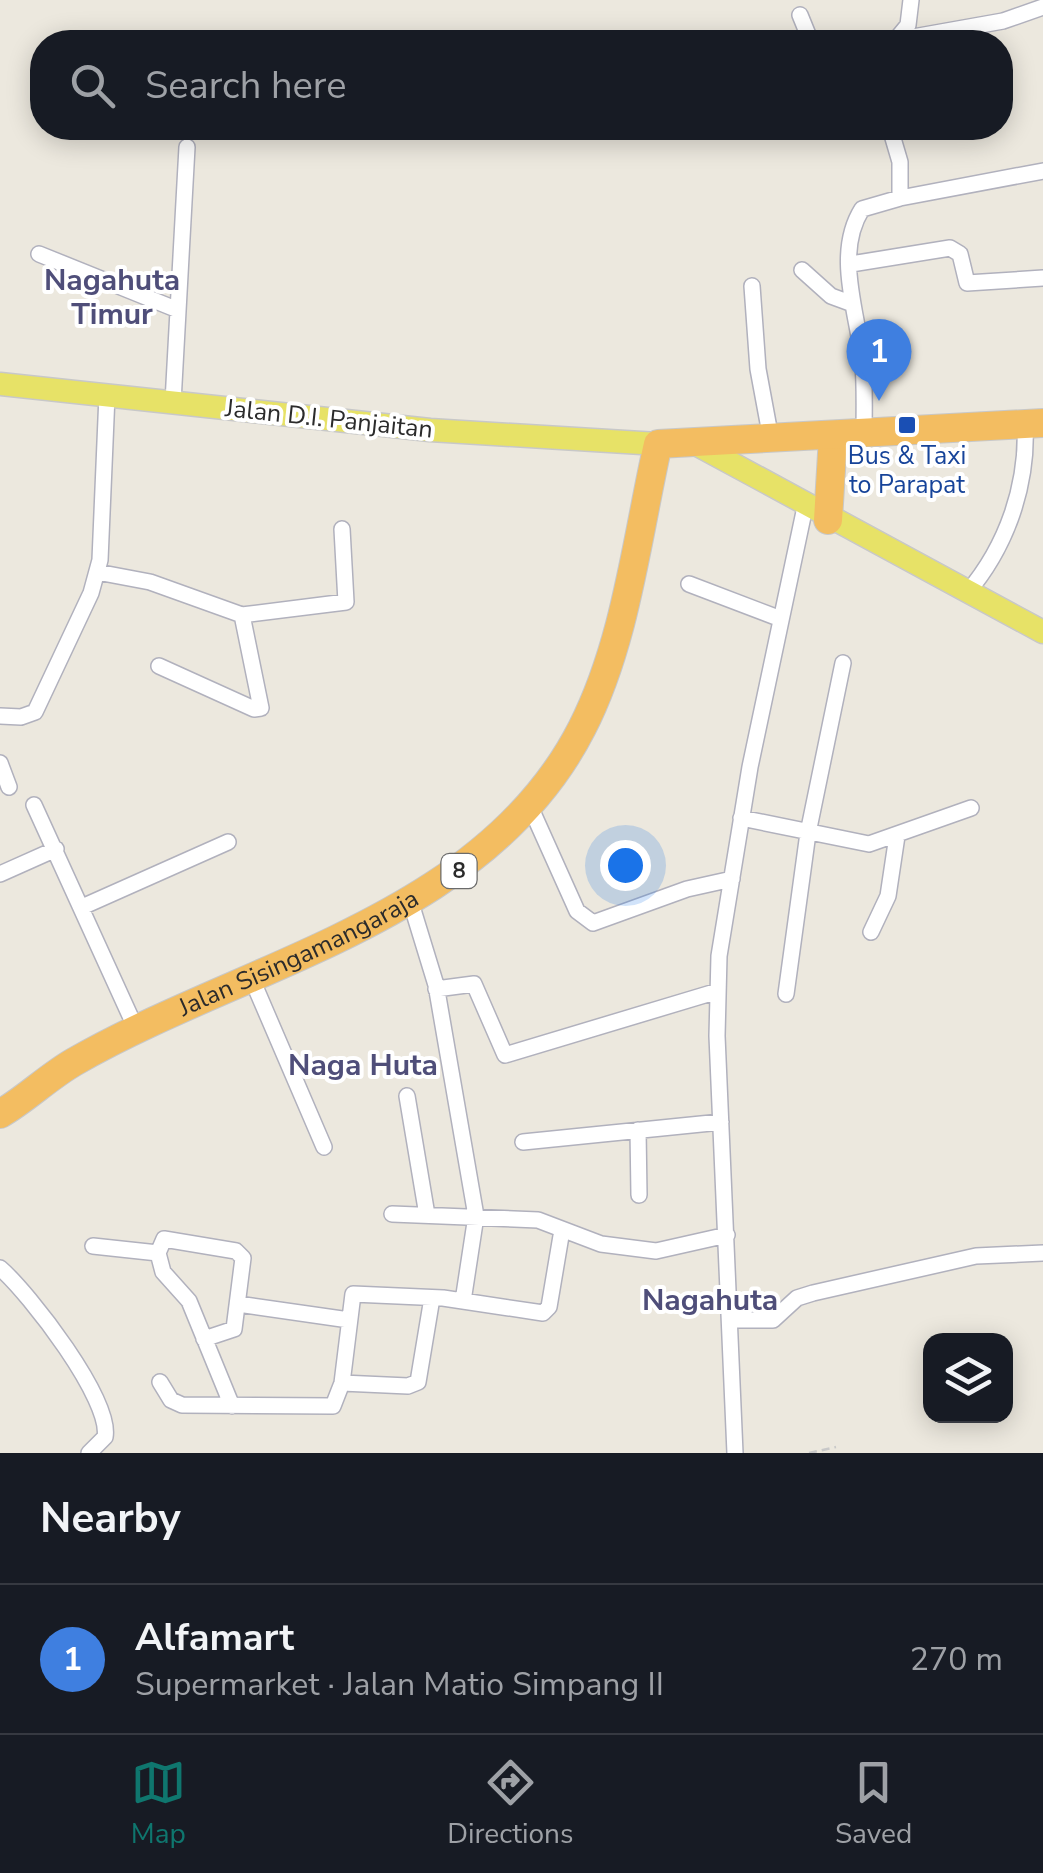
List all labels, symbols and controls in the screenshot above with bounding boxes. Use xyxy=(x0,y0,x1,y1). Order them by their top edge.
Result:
search box xyxy=(30,30,1013,140)
icon: search xyxy=(65,58,120,113)
text: Search here xyxy=(145,60,346,111)
district label: Nagahuta Timur xyxy=(44,260,180,335)
pin: 1 xyxy=(846,318,912,401)
street label: Jalan D.I. Panjaitan xyxy=(223,391,434,447)
marker: Bus & Taxi to Parapat xyxy=(896,414,918,436)
place label: Bus & Taxi to Parapat xyxy=(848,439,966,502)
your location xyxy=(600,840,651,891)
road number: 8 xyxy=(442,854,476,888)
street label: Jalan Sisingamangaraja xyxy=(172,882,425,1025)
district label: Naga Huta xyxy=(288,1045,438,1086)
district label: Nagahuta xyxy=(642,1280,778,1321)
map controls xyxy=(923,1333,1013,1423)
button: layers xyxy=(923,1333,1013,1423)
text: Nearby xyxy=(40,1490,181,1547)
text: Alfamart xyxy=(135,1612,294,1663)
text: 1 xyxy=(63,1638,82,1681)
text: 270 m xyxy=(910,1638,1003,1681)
text: Supermarket · Jalan Matio Simpang II xyxy=(135,1663,664,1706)
tab: Map xyxy=(131,1755,186,1853)
tab: Directions xyxy=(447,1755,573,1853)
tab: Saved xyxy=(835,1755,912,1853)

